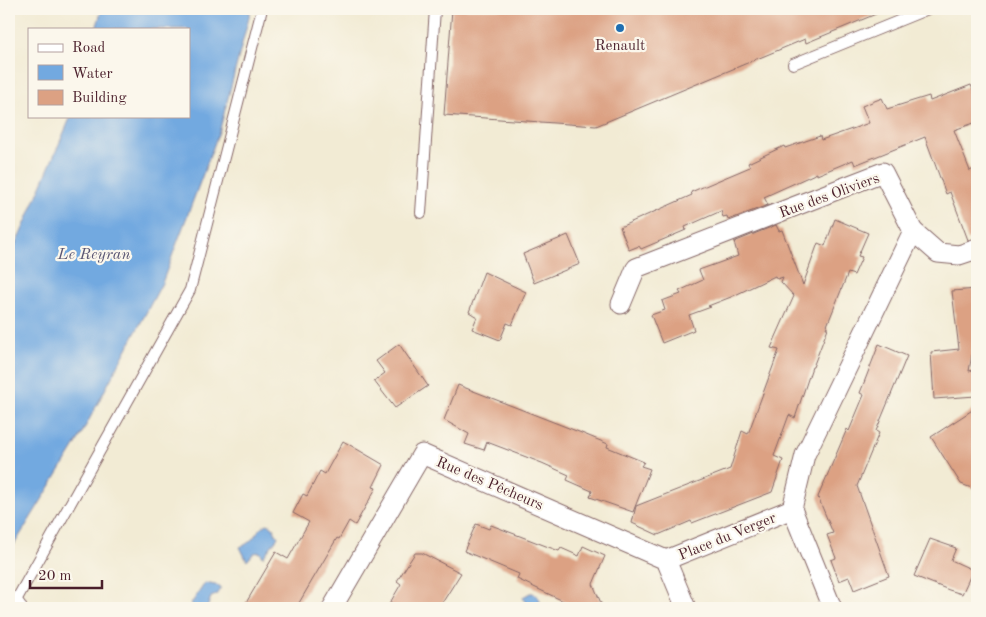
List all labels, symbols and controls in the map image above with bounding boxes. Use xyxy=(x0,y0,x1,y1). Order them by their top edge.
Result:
marker: Renault xyxy=(614,22,626,34)
legend xyxy=(28,28,190,118)
place label: Renault xyxy=(595,39,645,54)
text: Road xyxy=(72,41,106,56)
text: Water xyxy=(72,67,113,82)
text: Building xyxy=(72,91,127,106)
street label: Rue des Oliviers xyxy=(777,171,882,221)
water label: Le Reyran xyxy=(57,247,130,263)
street label: Rue des Pêcheurs xyxy=(434,455,545,514)
street label: Place du Verger xyxy=(677,511,778,564)
scale bar xyxy=(30,557,102,589)
text: 20 m xyxy=(38,569,72,584)

